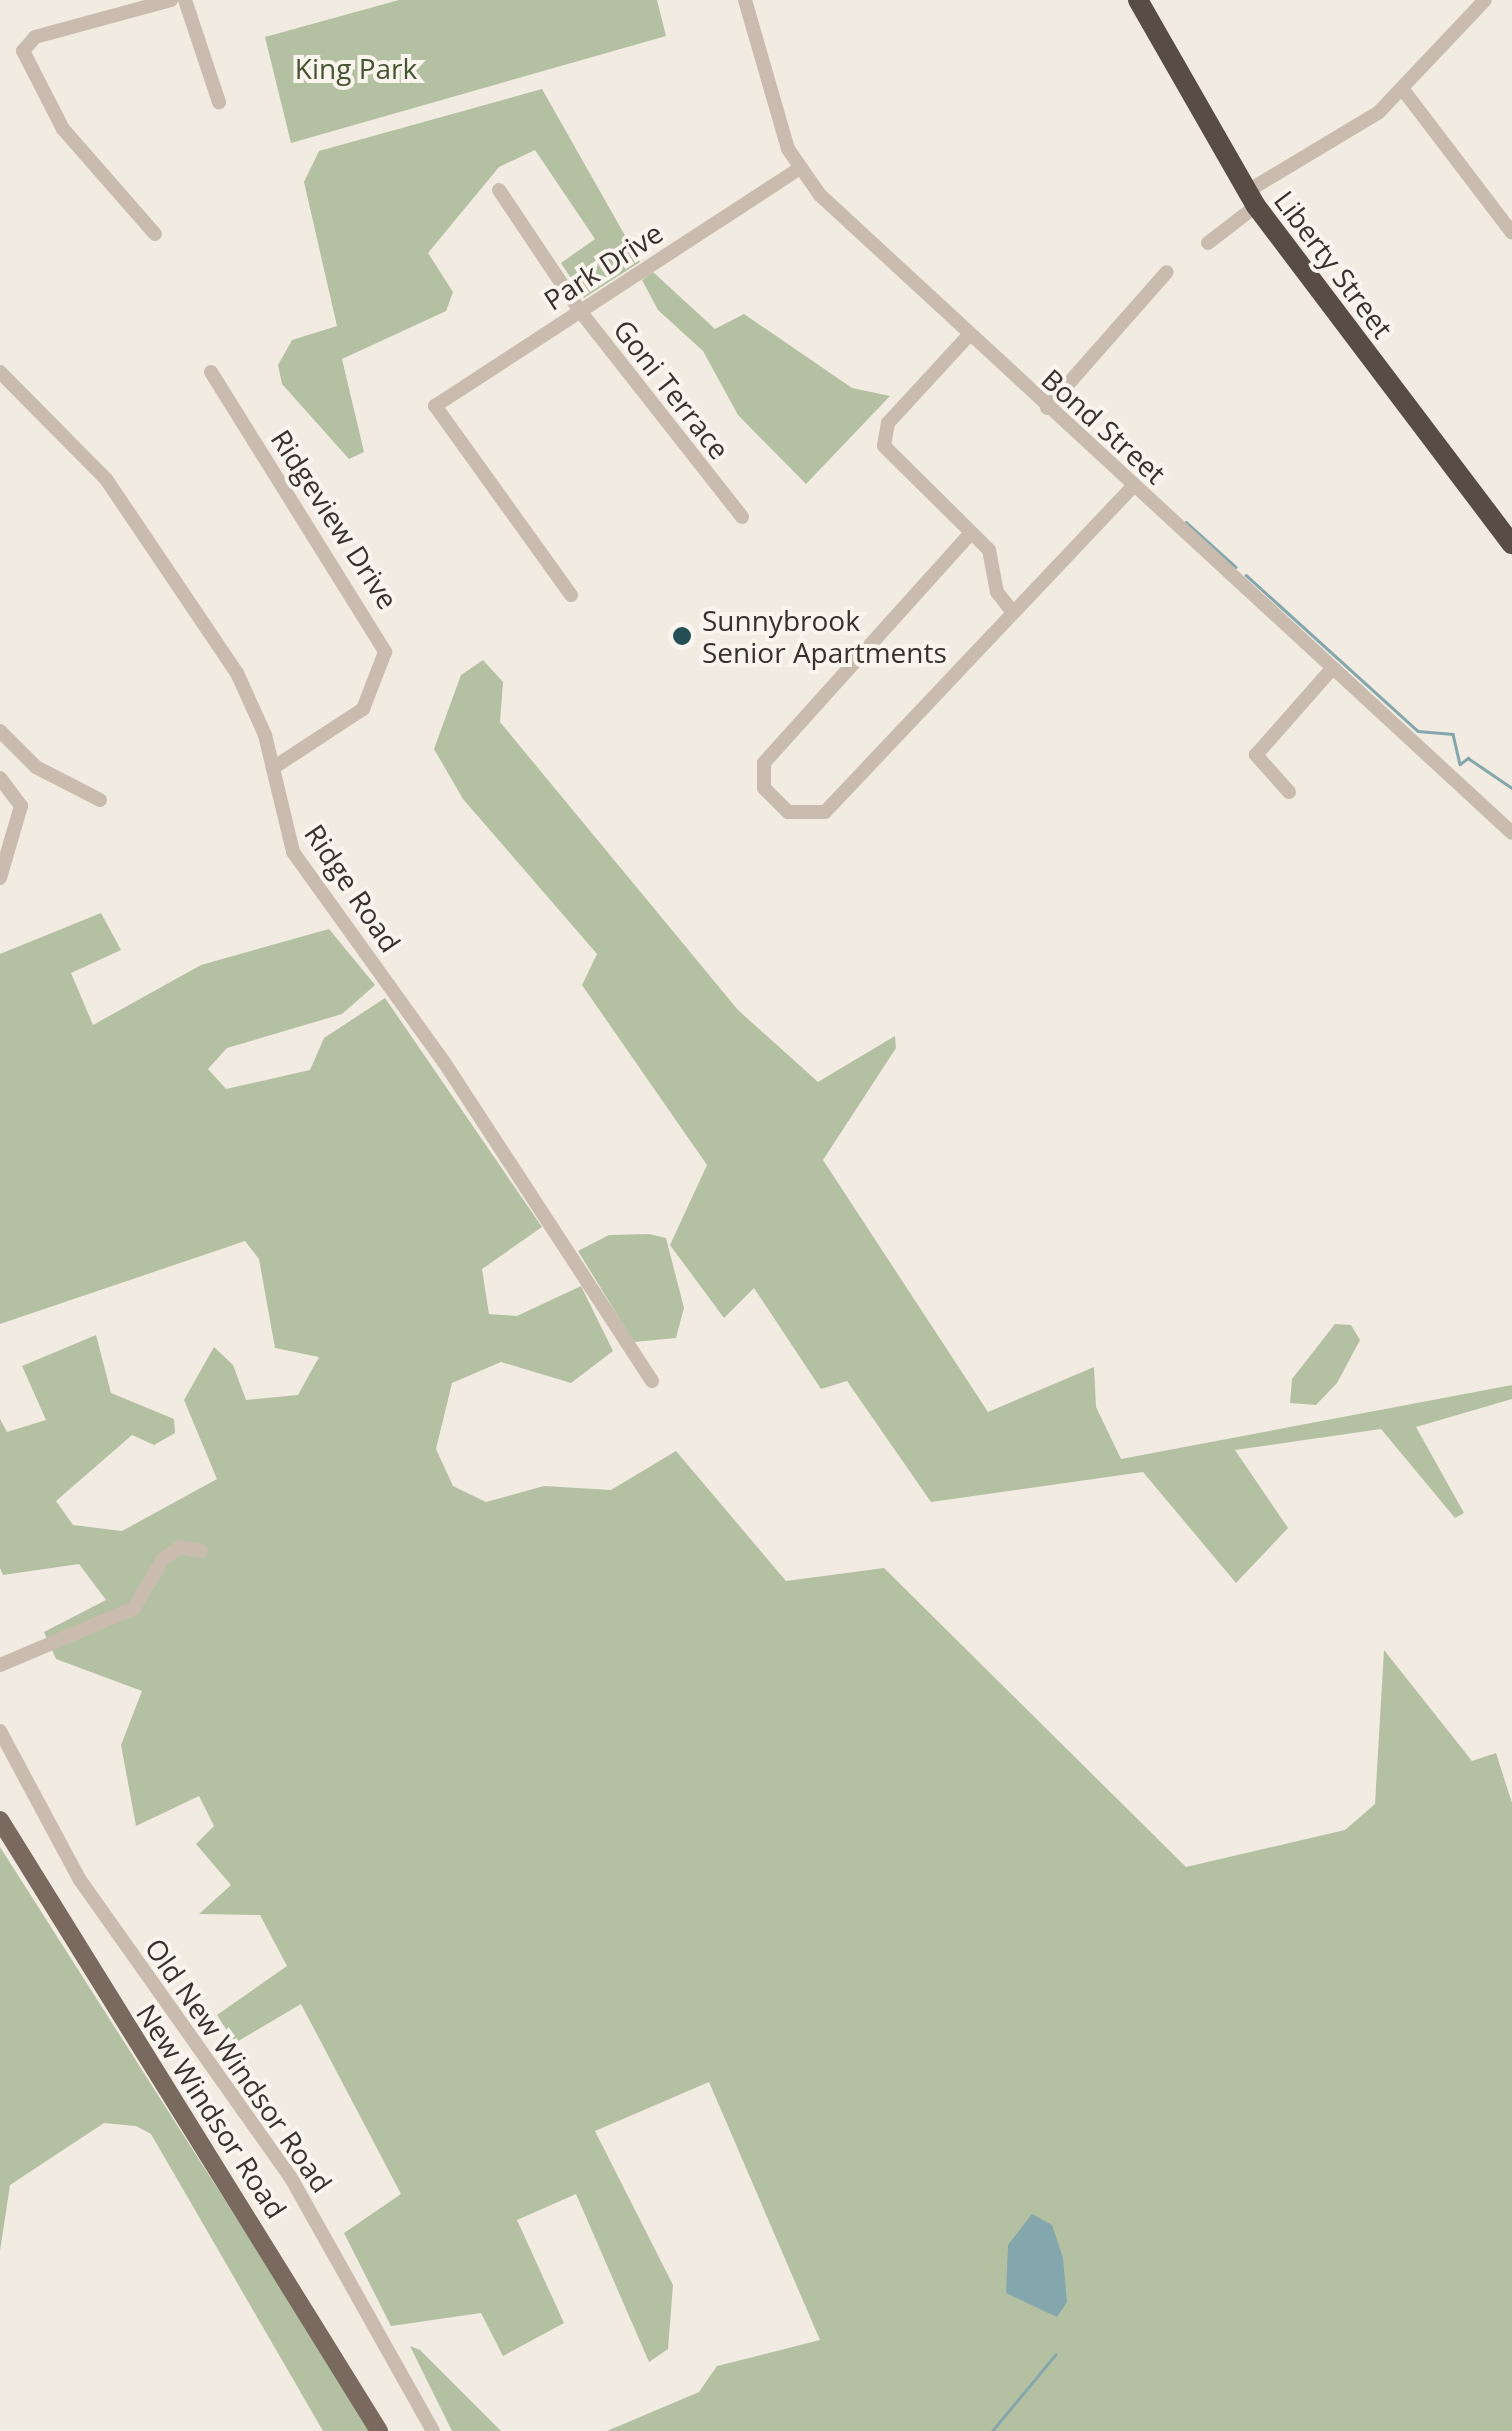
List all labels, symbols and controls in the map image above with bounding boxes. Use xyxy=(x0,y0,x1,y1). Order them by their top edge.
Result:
park label: King Park xyxy=(295,51,417,85)
street label: Liberty Street xyxy=(1268,184,1400,344)
street label: Park Drive xyxy=(538,215,668,317)
street label: Goni Terrace xyxy=(607,313,737,465)
street label: Bond Street xyxy=(1035,362,1173,490)
street label: Ridgeview Drive xyxy=(265,423,405,615)
place label: Sunnybrook Senior Apartments xyxy=(702,603,947,669)
marker: Sunnybrook Senior Apartments xyxy=(671,625,693,647)
street label: Ridge Road xyxy=(298,818,408,958)
street label: Old New Windsor Road xyxy=(139,1932,339,2198)
street label: New Windsor Road xyxy=(130,1998,294,2224)

